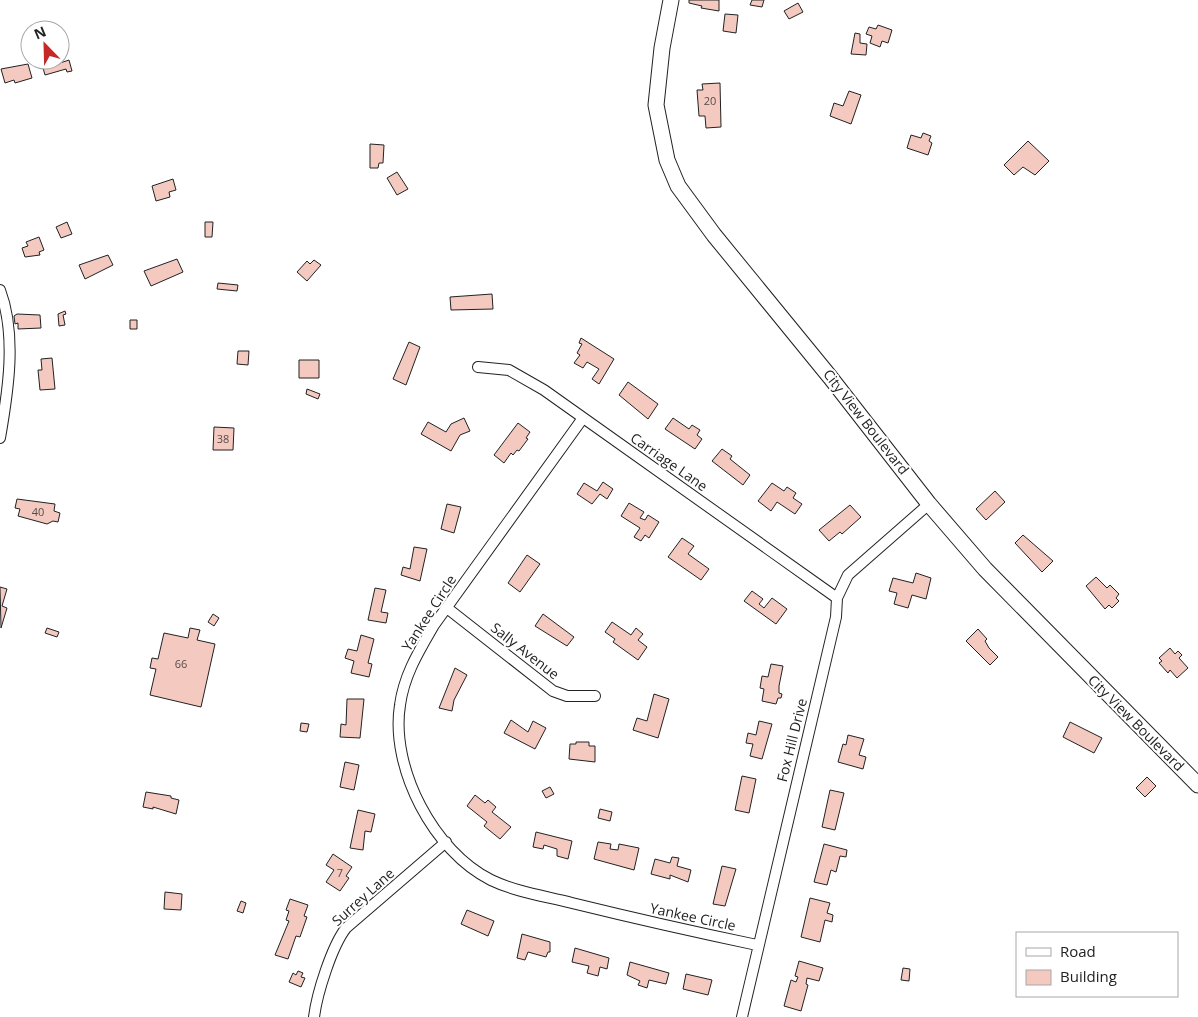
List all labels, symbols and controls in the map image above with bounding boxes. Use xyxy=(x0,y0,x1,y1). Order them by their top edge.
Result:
north arrow xyxy=(20,20,70,70)
text: N xyxy=(31,22,49,44)
house number: 20 xyxy=(704,93,716,108)
street label: City View Boulevard xyxy=(819,365,914,478)
street label: Carriage Lane xyxy=(627,428,712,495)
house number: 38 xyxy=(217,431,229,446)
house number: 40 xyxy=(32,504,44,519)
street label: Yankee Circle xyxy=(397,571,460,654)
street label: Sally Avenue xyxy=(487,618,564,683)
house number: 66 xyxy=(175,656,187,671)
street label: City View Boulevard xyxy=(1084,670,1189,775)
street label: Fox Hill Drive xyxy=(772,696,811,784)
street label: Surrey Lane xyxy=(327,863,398,930)
house number: 7 xyxy=(337,865,343,880)
street label: Yankee Circle xyxy=(649,898,738,935)
legend xyxy=(1016,932,1178,997)
text: Road xyxy=(1060,941,1096,961)
text: Building xyxy=(1060,966,1117,986)

